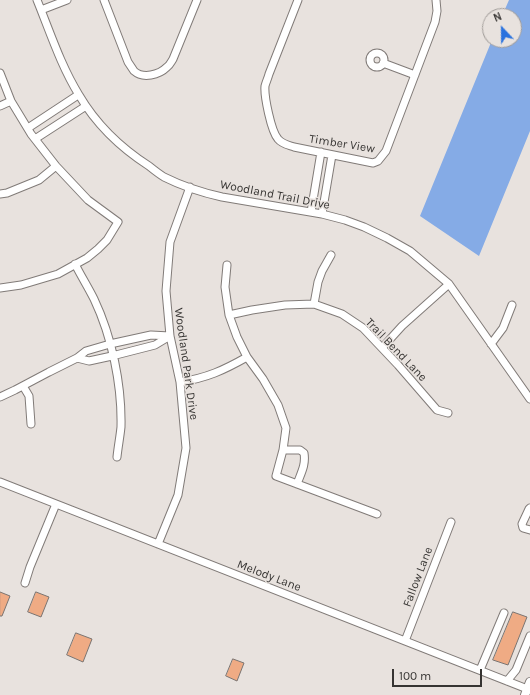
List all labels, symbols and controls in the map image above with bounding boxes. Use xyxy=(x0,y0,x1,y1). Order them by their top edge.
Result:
north arrow xyxy=(482,8,522,48)
text: N xyxy=(492,10,504,25)
street label: Timber View xyxy=(308,132,376,156)
street label: Woodland Trail Drive xyxy=(219,177,331,213)
street label: Woodland Park Drive xyxy=(171,307,201,421)
street label: Trail Bend Lane xyxy=(362,315,430,385)
street label: Fallow Lane xyxy=(400,545,436,609)
street label: Melody Lane xyxy=(235,557,303,595)
scale bar xyxy=(394,661,484,687)
text: 100 m xyxy=(399,669,431,683)

